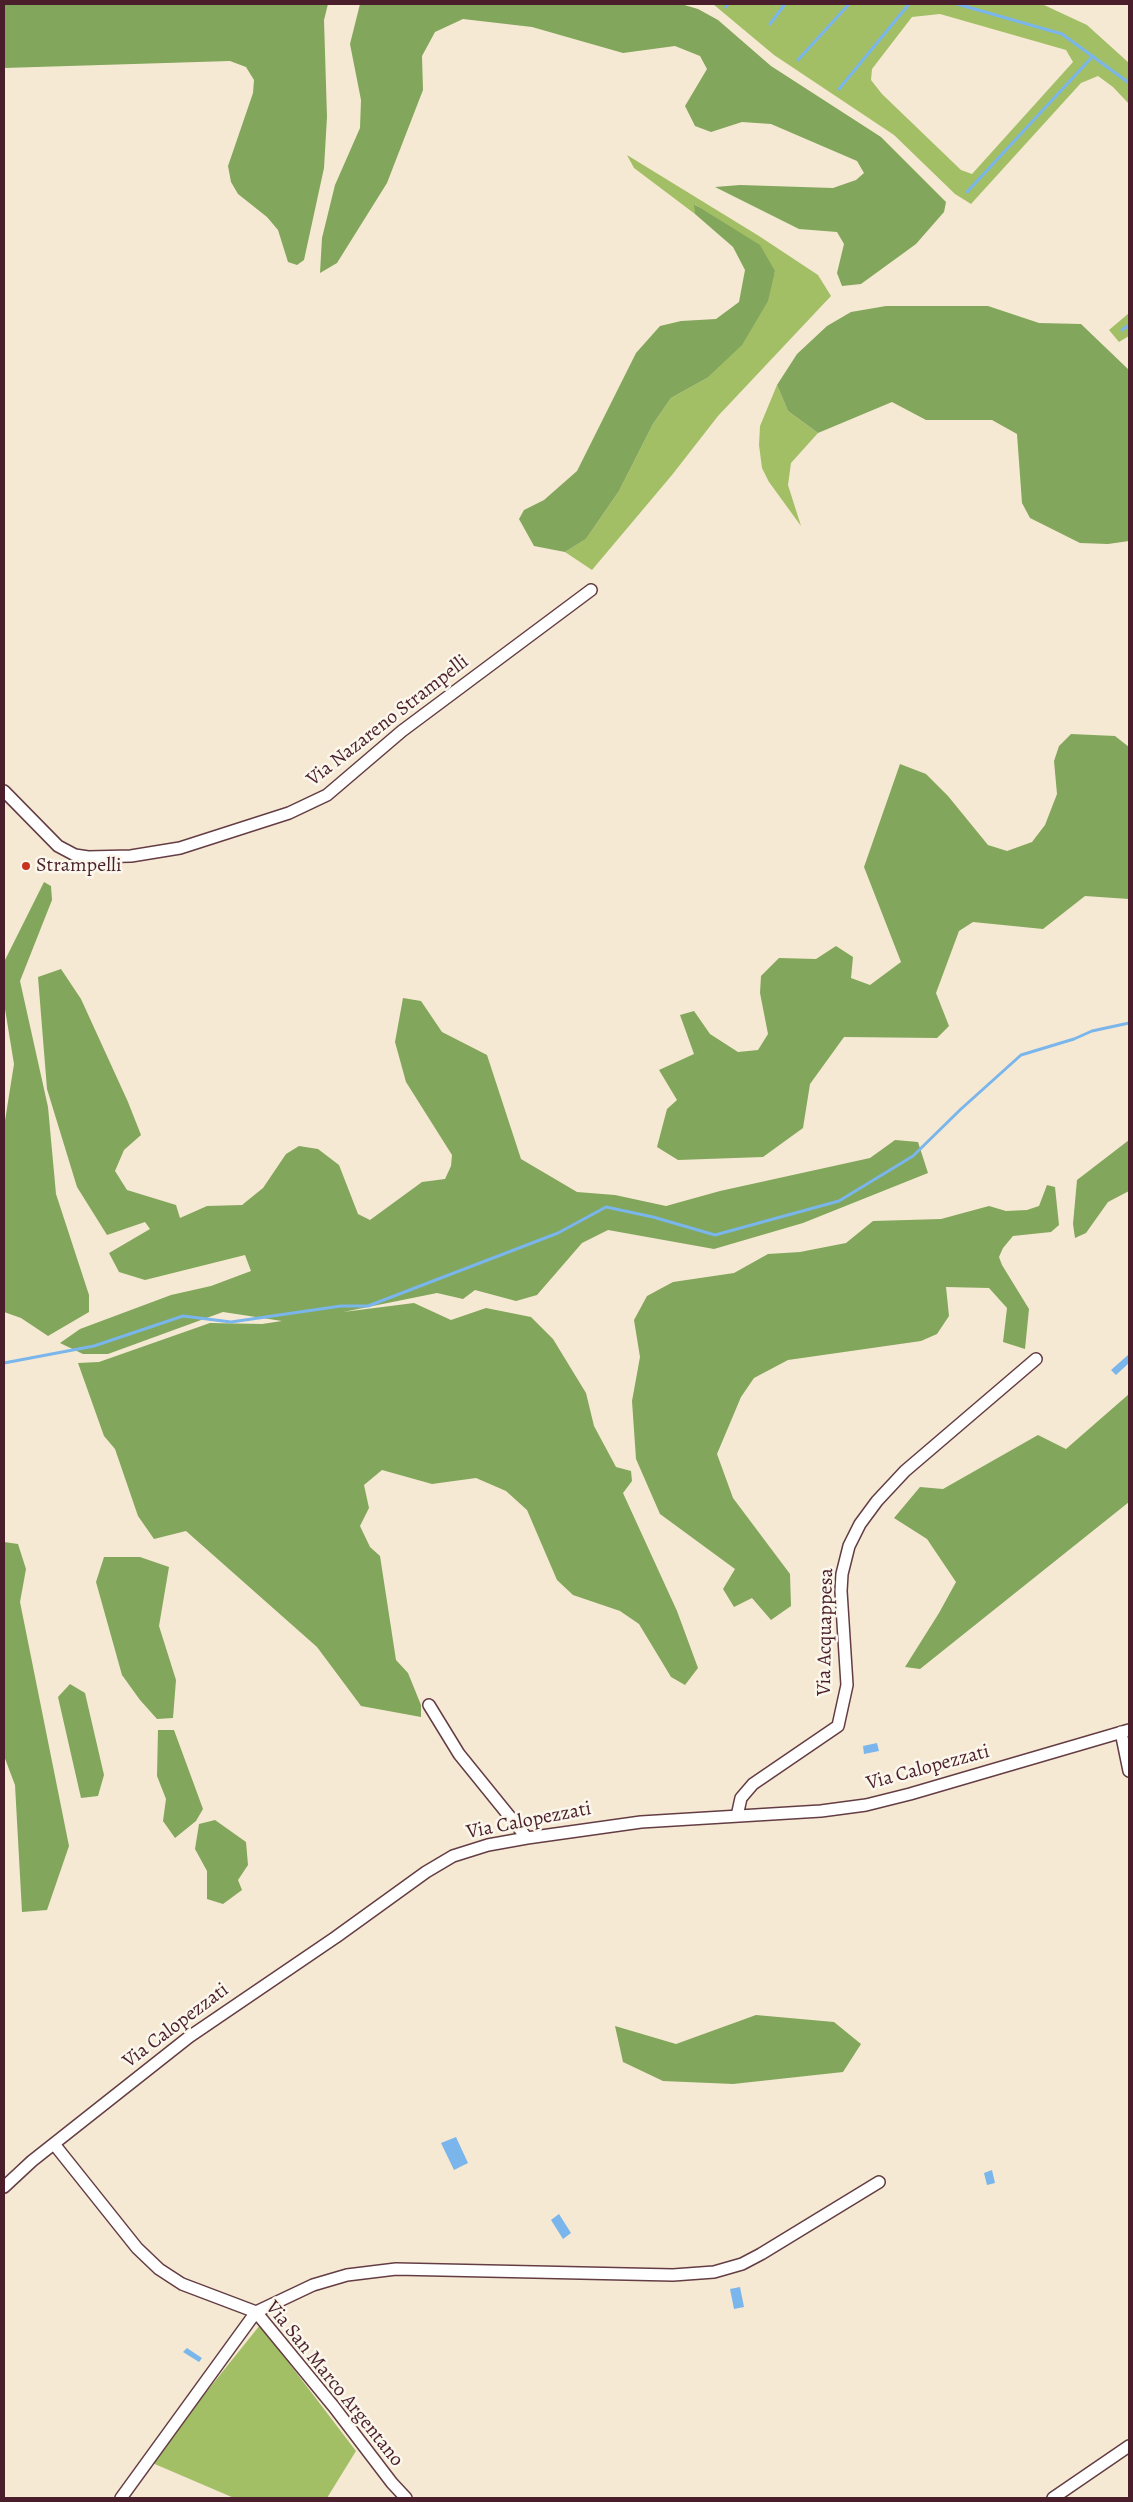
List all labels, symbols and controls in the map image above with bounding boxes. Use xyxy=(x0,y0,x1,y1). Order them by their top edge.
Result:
street label: Via Nazareno Strampelli xyxy=(302,650,474,792)
place label: Strampelli xyxy=(36,854,122,878)
marker: Strampelli xyxy=(20,860,32,872)
street label: Via Acquappesa xyxy=(813,1568,839,1696)
street label: Via Calopezzati xyxy=(864,1740,992,1796)
street label: Via Calopezzati xyxy=(465,1797,593,1845)
street label: Via Calopezzati xyxy=(118,1978,234,2074)
street label: Via San Marco Argentano xyxy=(260,2296,408,2472)

